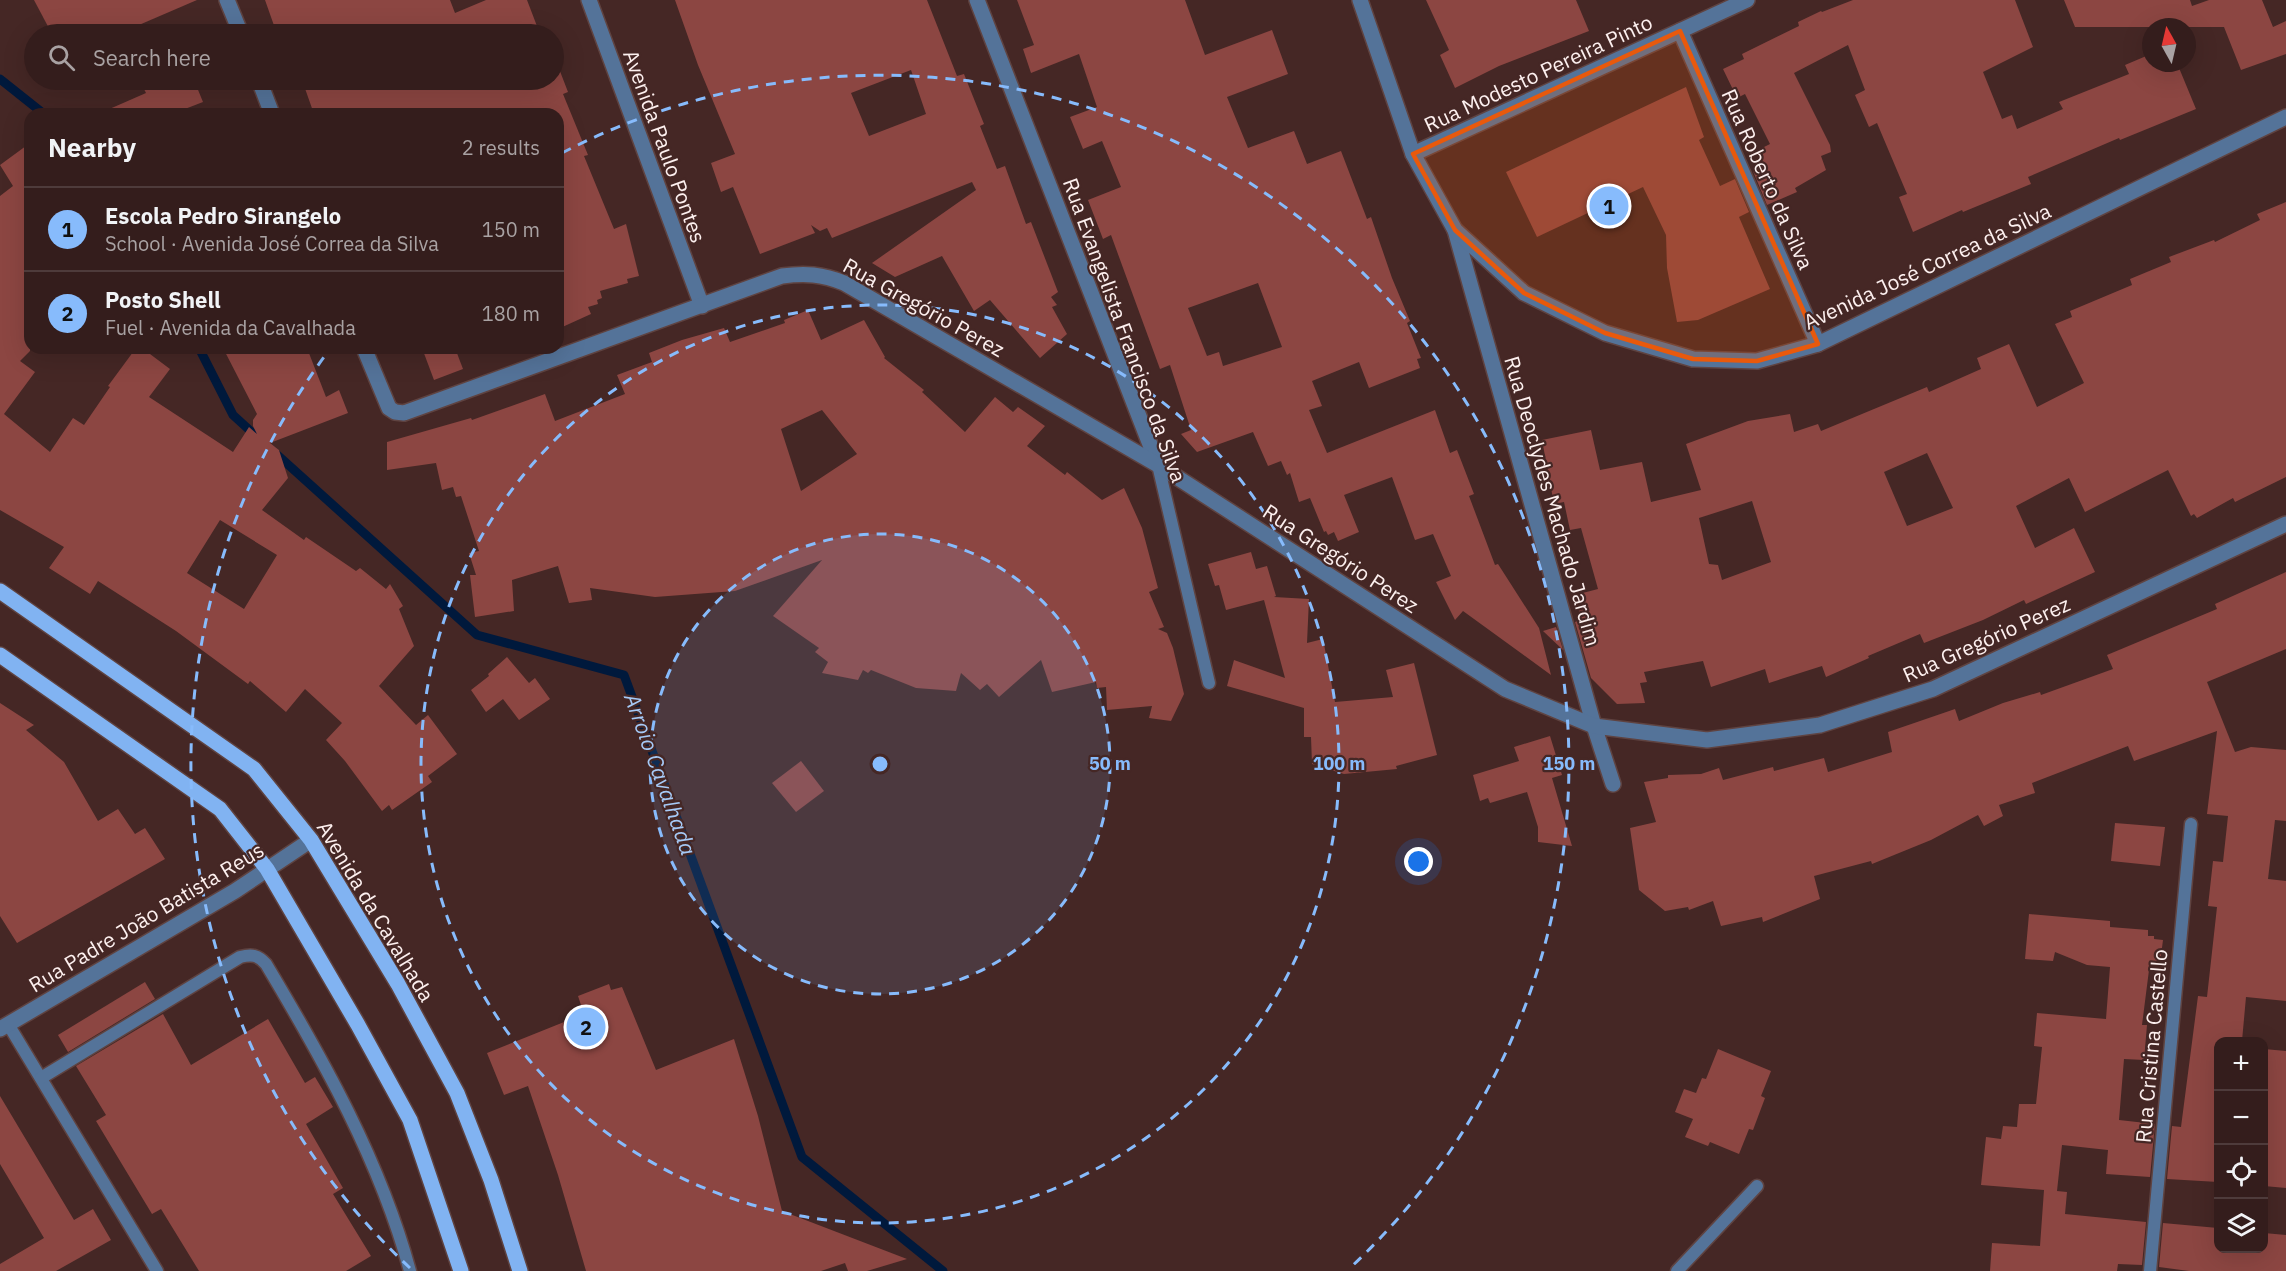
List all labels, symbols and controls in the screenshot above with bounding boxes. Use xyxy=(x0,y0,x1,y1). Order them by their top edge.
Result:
street label: Rua Modesto Pereira Pinto xyxy=(1419,8,1657,138)
north arrow xyxy=(2142,18,2196,72)
search box xyxy=(24,24,564,90)
icon: search xyxy=(45,41,78,74)
text: Search here xyxy=(93,43,211,72)
street label: Avenida Paulo Pontes xyxy=(617,46,713,246)
street label: Rua Roberto da Silva xyxy=(1716,84,1820,274)
text: Nearby xyxy=(48,130,136,164)
text: 2 results xyxy=(462,134,540,161)
street label: Rua Evangelista Francisco da Silva xyxy=(1057,174,1193,486)
pin: 1 xyxy=(1590,184,1628,228)
street label: Avenida José Correa da Silva xyxy=(1799,196,2055,336)
text: Escola Pedro Sirangelo xyxy=(105,201,341,230)
text: 1 xyxy=(62,216,74,243)
text: 150 m xyxy=(482,216,540,243)
text: School · Avenida José Correa da Silva xyxy=(105,230,439,257)
street label: Rua Gregório Perez xyxy=(838,251,1010,363)
text: Posto Shell xyxy=(105,285,221,314)
text: 2 xyxy=(62,300,74,327)
text: 180 m xyxy=(482,300,540,327)
text: Fuel · Avenida da Cavalhada xyxy=(105,314,356,341)
street label: Rua Deoclydes Machado Jardim xyxy=(1498,353,1608,649)
street label: Rua Gregório Perez xyxy=(1258,497,1424,619)
street label: Rua Gregório Perez xyxy=(1898,589,2074,688)
water label: Arroio Cavalhada xyxy=(618,688,704,859)
text: 50 m xyxy=(1089,752,1131,775)
text: 100 m xyxy=(1313,752,1365,775)
text: 150 m xyxy=(1543,752,1595,775)
centre of rings xyxy=(870,754,890,774)
street label: Avenida da Cavalhada xyxy=(311,815,441,1007)
street label: Rua Padre João Batista Reus xyxy=(23,835,269,999)
your location xyxy=(1404,847,1433,876)
street label: Rua Cristina Castello xyxy=(2129,948,2173,1144)
pin: 2 xyxy=(566,1004,606,1050)
map controls xyxy=(2214,1037,2268,1253)
button: + xyxy=(2214,1037,2268,1091)
button: − xyxy=(2214,1091,2268,1145)
button: locate xyxy=(2214,1145,2268,1199)
button: layers xyxy=(2214,1199,2268,1253)

